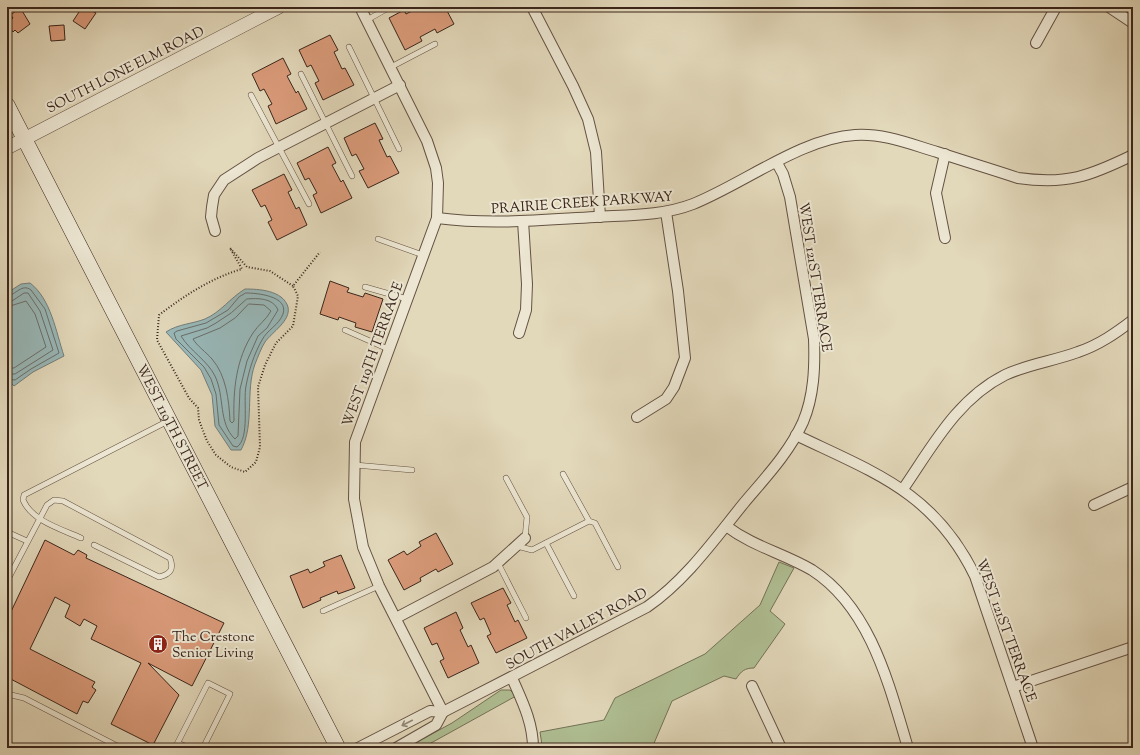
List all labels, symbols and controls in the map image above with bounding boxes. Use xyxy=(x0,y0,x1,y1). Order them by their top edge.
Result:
street label: SOUTH LONE ELM ROAD xyxy=(44,22,208,119)
street label: PRAIRIE CREEK PARKWAY xyxy=(491,188,674,220)
street label: WEST 121ST TERRACE xyxy=(792,201,836,354)
street label: WEST 119TH TERRACE xyxy=(338,279,410,430)
street label: WEST 119TH STREET xyxy=(130,361,212,494)
street label: WEST 121ST TERRACE xyxy=(970,556,1041,706)
street label: SOUTH VALLEY ROAD xyxy=(503,584,651,676)
place label: The Crestone Senior Living xyxy=(172,628,255,664)
building icon: The Crestone Senior Living xyxy=(147,633,169,655)
one-way arrow xyxy=(401,720,413,727)

